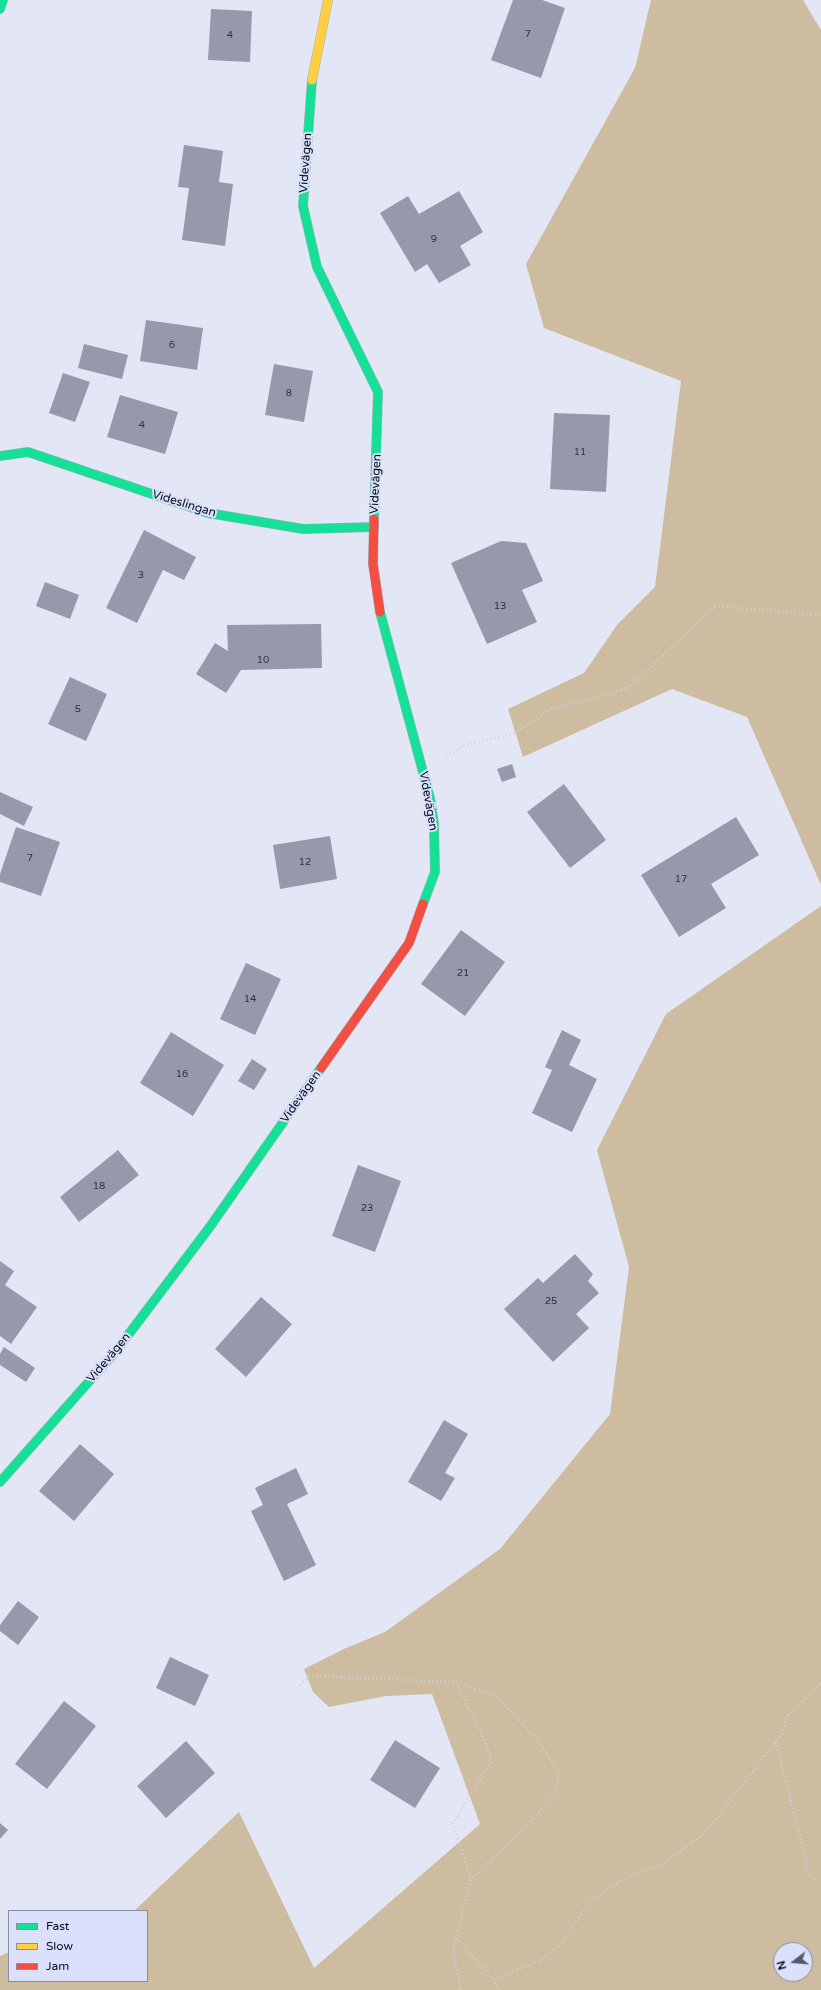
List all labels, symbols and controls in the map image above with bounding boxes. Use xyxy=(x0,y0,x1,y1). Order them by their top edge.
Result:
house number: 7 xyxy=(525,28,531,40)
house number: 4 xyxy=(227,29,233,41)
street label: Videvägen xyxy=(297,132,315,194)
house number: 9 xyxy=(431,233,437,245)
house number: 6 xyxy=(169,339,175,351)
house number: 8 xyxy=(286,387,292,399)
house number: 4 xyxy=(139,419,145,431)
house number: 11 xyxy=(574,446,586,458)
street label: Videvägen xyxy=(367,454,385,514)
street label: Videslingan xyxy=(150,487,218,521)
house number: 3 xyxy=(138,569,144,581)
house number: 13 xyxy=(494,600,506,612)
house number: 10 xyxy=(257,654,269,666)
house number: 5 xyxy=(75,703,81,715)
street label: Videvägen xyxy=(416,770,440,832)
house number: 7 xyxy=(27,852,33,864)
house number: 12 xyxy=(299,856,311,868)
house number: 17 xyxy=(675,873,687,885)
house number: 21 xyxy=(457,967,469,979)
house number: 14 xyxy=(244,993,256,1005)
house number: 16 xyxy=(176,1068,188,1080)
street label: Videvägen xyxy=(278,1068,324,1126)
house number: 18 xyxy=(93,1180,105,1192)
house number: 23 xyxy=(361,1202,373,1214)
house number: 25 xyxy=(545,1295,557,1307)
street label: Videvägen xyxy=(84,1330,134,1386)
legend xyxy=(8,1910,148,1982)
text: Fast xyxy=(46,1919,69,1933)
text: Slow xyxy=(46,1939,73,1953)
north arrow xyxy=(773,1942,813,1982)
text: Jam xyxy=(46,1959,69,1973)
text: N xyxy=(774,1959,789,1971)

